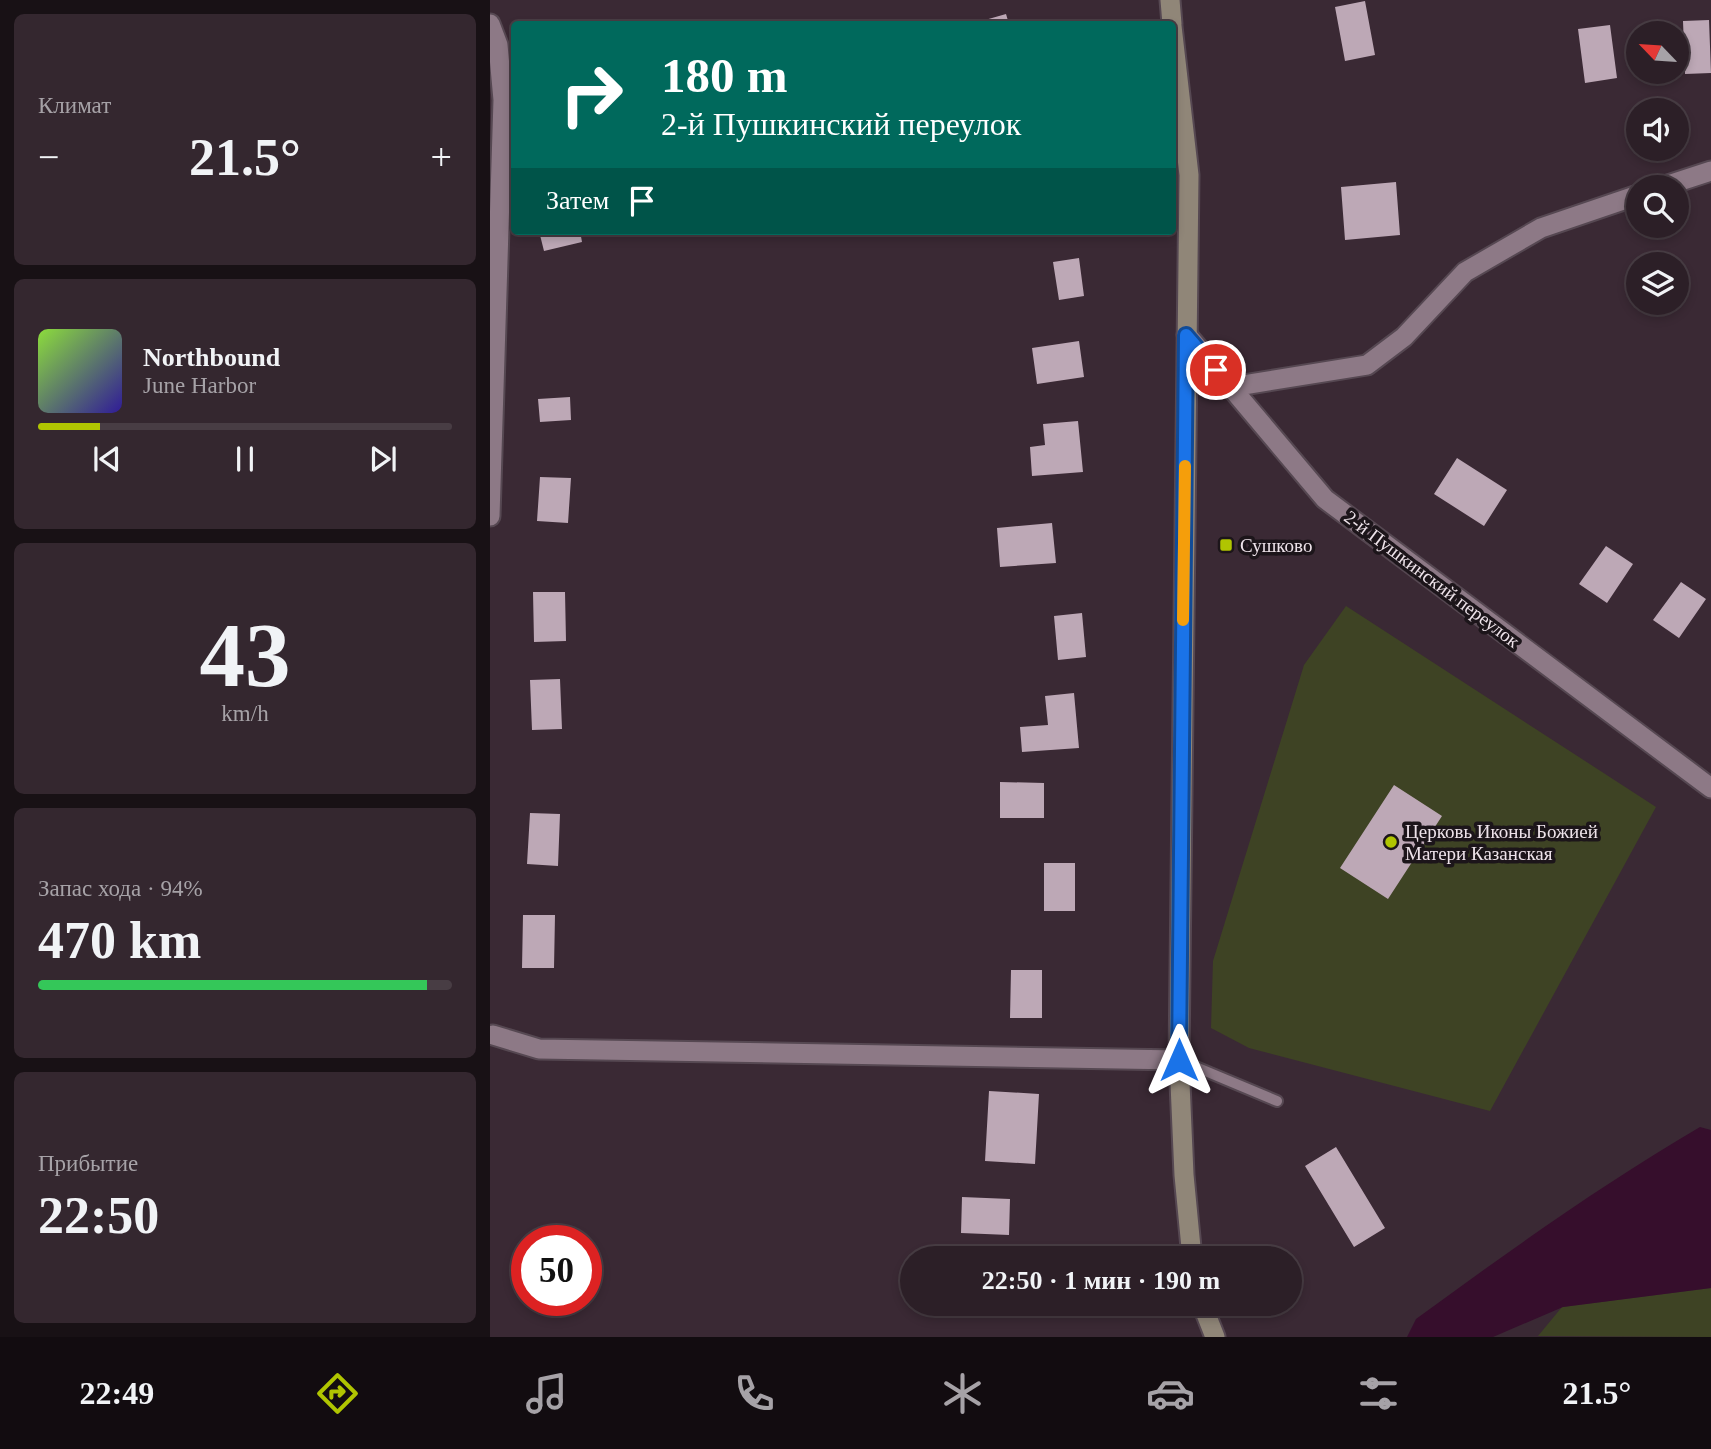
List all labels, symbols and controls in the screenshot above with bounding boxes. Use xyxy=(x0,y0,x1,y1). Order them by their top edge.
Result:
north arrow xyxy=(1626,21,1689,84)
map controls xyxy=(1626,21,1689,315)
text: 180 m xyxy=(661,48,788,103)
icon: right xyxy=(546,49,637,140)
text: Климат xyxy=(38,93,111,118)
button: sound xyxy=(1626,98,1689,161)
text: 2-й Пушкинский переулок xyxy=(661,106,1021,142)
text: 21.5° xyxy=(189,129,301,186)
text: − xyxy=(38,136,59,178)
text: + xyxy=(431,136,452,178)
button: search xyxy=(1626,175,1689,238)
icon: arrive xyxy=(623,182,661,220)
text: Затем xyxy=(546,186,609,215)
button: layers xyxy=(1626,252,1689,315)
pin xyxy=(1186,340,1246,400)
text: Northbound xyxy=(143,343,280,372)
icon: arrive xyxy=(1197,351,1235,389)
text: June Harbor xyxy=(143,373,256,398)
icon: previous xyxy=(88,440,126,478)
icon: pause xyxy=(226,440,264,478)
icon: next xyxy=(364,440,402,478)
street label: 2-й Пушкинский переулок xyxy=(1340,506,1524,652)
place label: Сушково xyxy=(1240,535,1312,556)
marker: Сушково xyxy=(1218,537,1234,553)
text: 43 xyxy=(200,605,291,706)
text: km/h xyxy=(221,701,269,726)
place label: Церковь Иконы Божией Матери Казанская xyxy=(1405,821,1598,864)
marker: Церковь Иконы Божией Матери Казанская xyxy=(1383,834,1399,850)
text: Запас хода · 94% xyxy=(38,876,203,901)
text: 470 km xyxy=(38,912,201,969)
position arrow xyxy=(1142,1023,1216,1097)
text: Прибытие xyxy=(38,1151,138,1176)
text: 22:50 xyxy=(38,1187,159,1244)
speed limit sign: 50 xyxy=(511,1225,602,1316)
text: 22:50 · 1 мин · 190 m xyxy=(982,1266,1220,1295)
icon: directions xyxy=(313,1369,362,1418)
icon: music xyxy=(522,1369,571,1418)
icon: phone xyxy=(730,1369,779,1418)
icon: climate xyxy=(938,1369,987,1418)
icon: car xyxy=(1146,1369,1195,1418)
icon: filters xyxy=(1354,1369,1403,1418)
text: 22:49 xyxy=(80,1375,154,1411)
text: 21.5° xyxy=(1563,1375,1631,1411)

